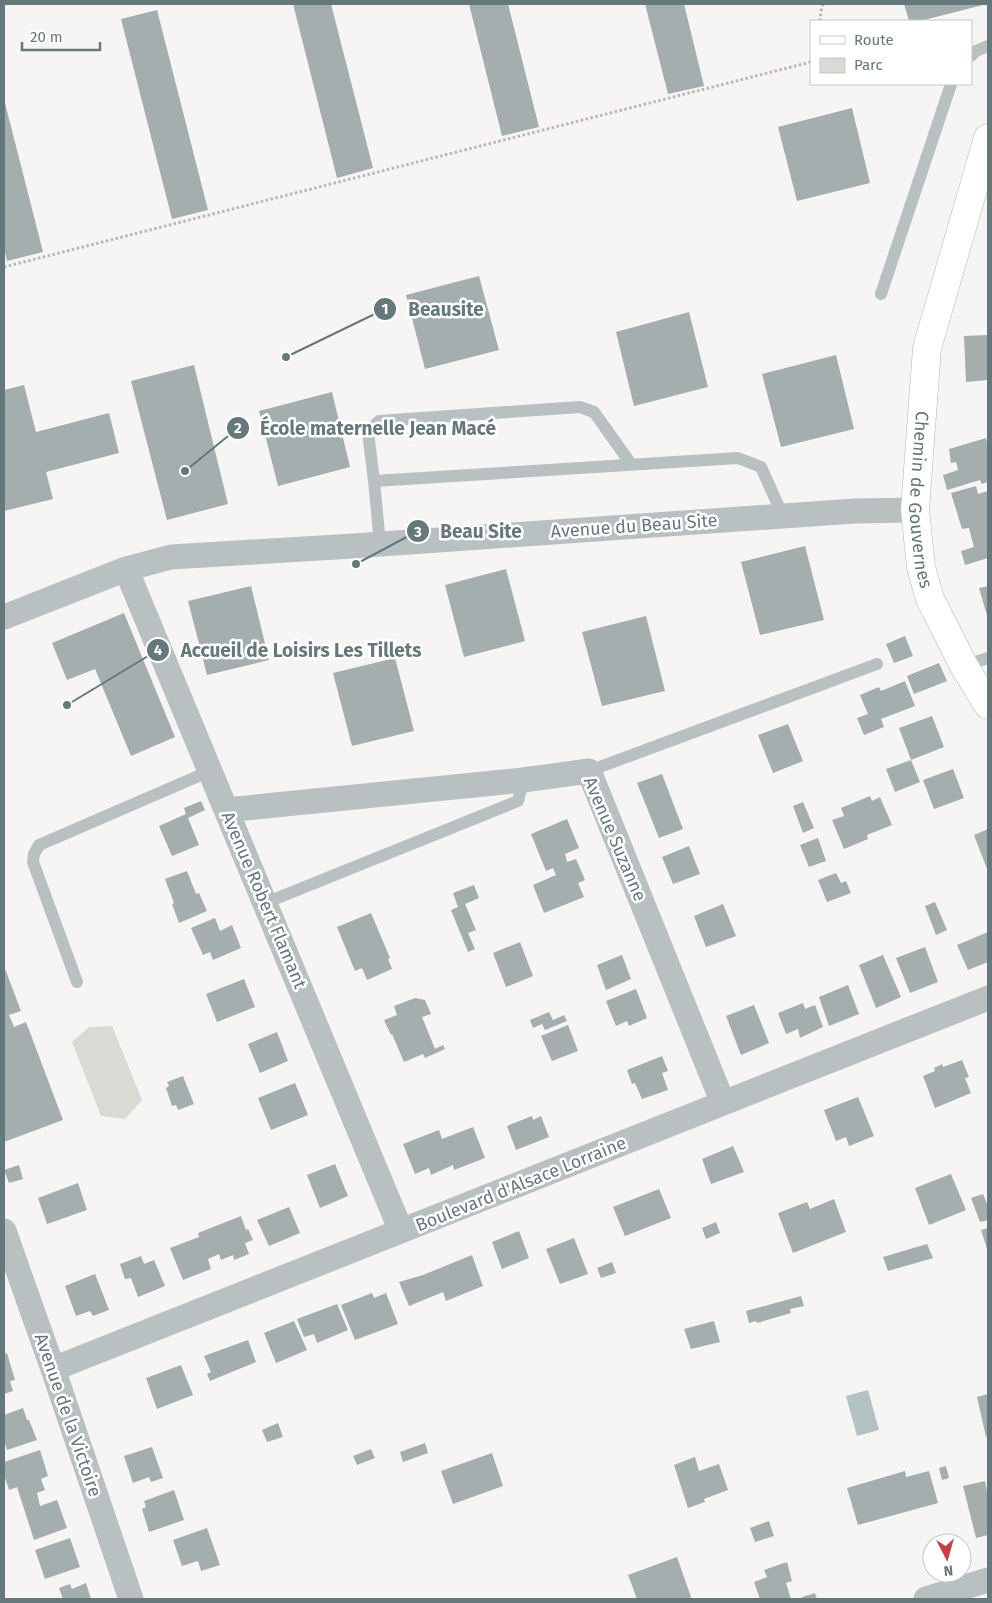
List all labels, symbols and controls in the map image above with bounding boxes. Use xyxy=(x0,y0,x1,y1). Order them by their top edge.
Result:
scale bar xyxy=(22,20,100,52)
legend xyxy=(810,20,972,85)
text: 20 m xyxy=(30,28,63,46)
text: Route xyxy=(854,31,894,49)
text: Parc xyxy=(854,56,883,74)
callout: Beausite xyxy=(373,292,493,326)
text: Beausite xyxy=(408,298,484,321)
text: 1 xyxy=(382,300,388,318)
street label: Chemin de Gouvernes xyxy=(904,410,937,591)
callout: École maternelle Jean Macé xyxy=(226,411,506,445)
text: École maternelle Jean Macé xyxy=(260,415,496,440)
text: 2 xyxy=(234,419,242,437)
street label: Avenue du Beau Site xyxy=(550,509,718,543)
callout: Beau Site xyxy=(405,514,532,548)
text: Beau Site xyxy=(440,520,522,543)
text: 3 xyxy=(413,523,422,541)
callout: Accueil de Loisirs Les Tillets xyxy=(146,633,431,667)
text: Accueil de Loisirs Les Tillets xyxy=(180,639,421,662)
text: 4 xyxy=(154,641,163,659)
street label: Avenue Suzanne xyxy=(579,773,651,905)
street label: Avenue Robert Flamant xyxy=(217,808,311,992)
street label: Boulevard d'Alsace Lorraine xyxy=(412,1132,630,1236)
street label: Avenue de la Victoire xyxy=(30,1330,106,1500)
north arrow xyxy=(922,1533,972,1583)
text: N xyxy=(943,1561,954,1579)

